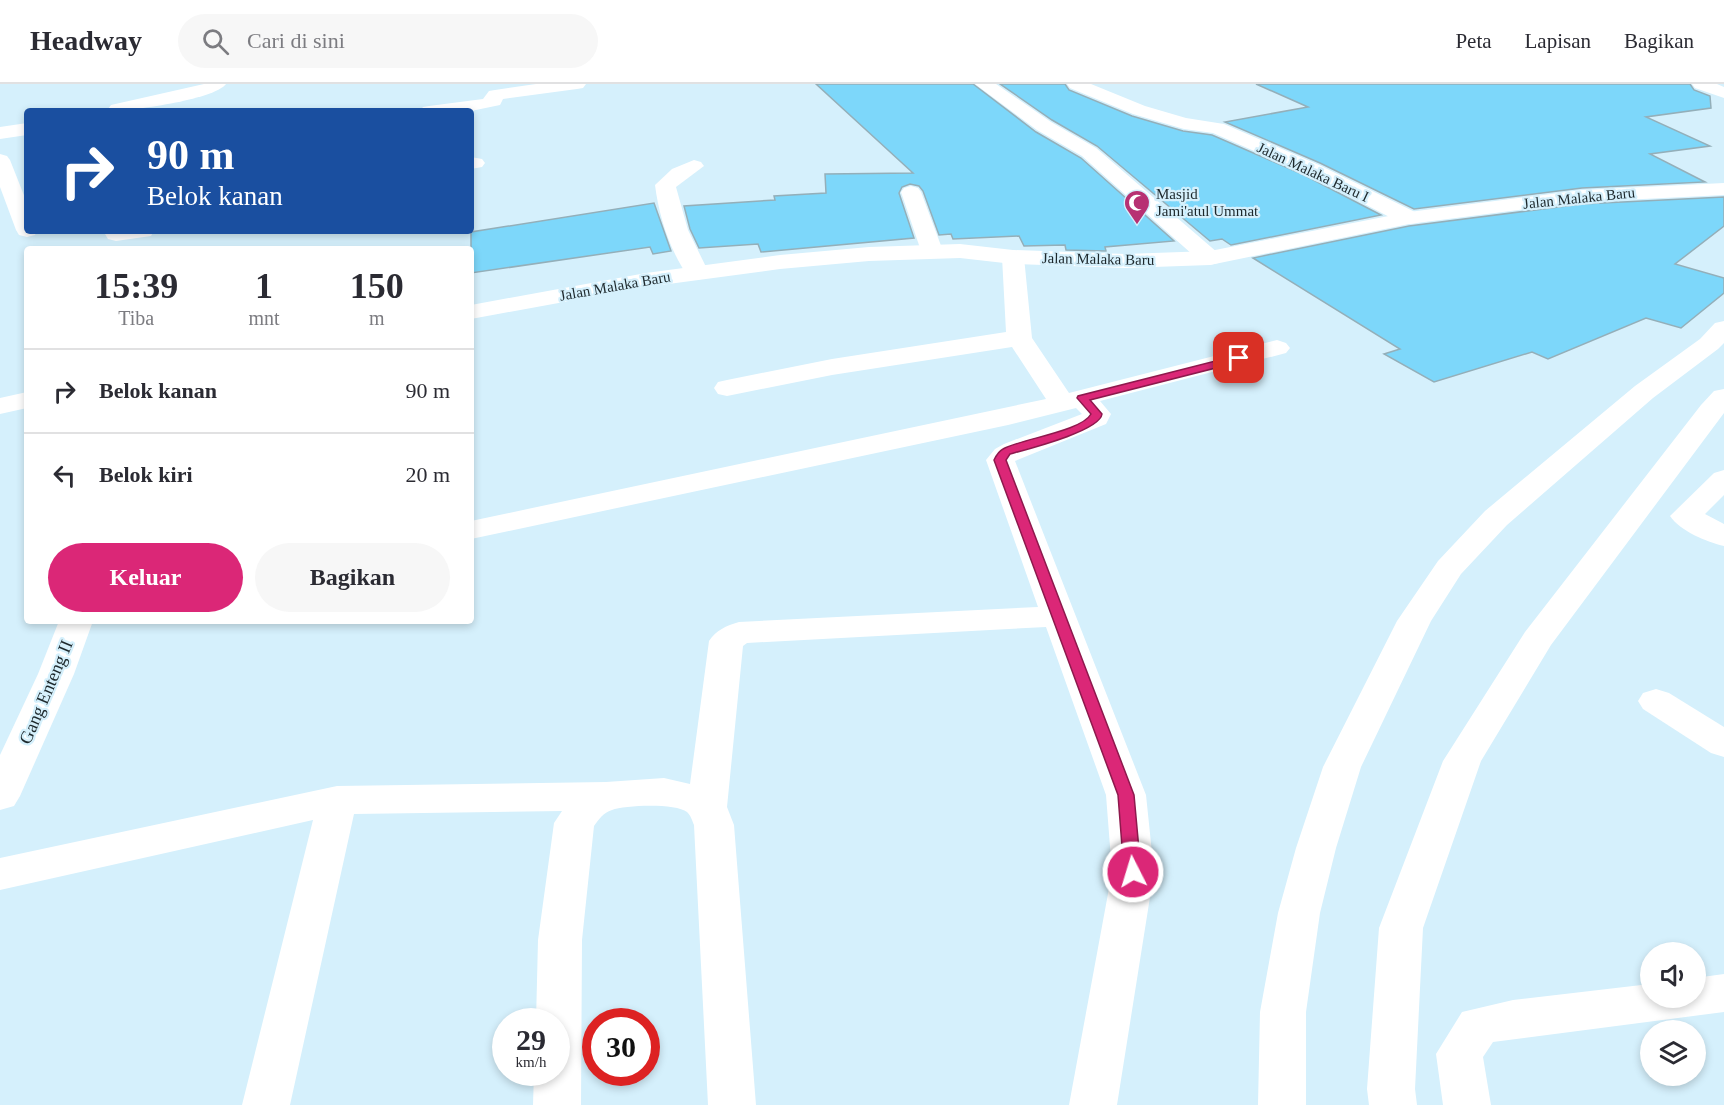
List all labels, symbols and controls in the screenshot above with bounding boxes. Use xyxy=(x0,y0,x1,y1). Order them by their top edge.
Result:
search box xyxy=(178,14,598,68)
text: Headway xyxy=(30,25,142,56)
icon: search xyxy=(199,25,232,58)
text: Cari di sini xyxy=(247,28,345,53)
text: Peta xyxy=(1455,29,1492,53)
text: Lapisan xyxy=(1525,29,1591,53)
text: Bagikan xyxy=(1624,29,1694,53)
icon: right xyxy=(48,132,126,210)
text: 90 m xyxy=(147,132,235,178)
street label: Jalan Malaka Baru I xyxy=(1255,139,1371,205)
text: Belok kanan xyxy=(147,181,283,211)
street label: Jalan Malaka Baru xyxy=(1522,184,1636,212)
place label: Masjid Jami'atul Ummat xyxy=(1156,186,1259,219)
mosque icon: Masjid Jami'atul Ummat xyxy=(1122,188,1152,226)
street label: Jalan Malaka Baru xyxy=(1042,250,1155,268)
text: 15:39 xyxy=(94,266,178,306)
text: 1 xyxy=(255,266,273,306)
text: 150 xyxy=(350,266,404,306)
street label: Jalan Malaka Baru xyxy=(558,268,672,304)
text: Tiba xyxy=(118,307,154,329)
text: mnt xyxy=(248,307,280,329)
text: m xyxy=(369,307,385,329)
pin xyxy=(1213,332,1264,383)
icon: arrive xyxy=(1222,341,1255,374)
icon: right xyxy=(48,375,81,408)
text: Belok kanan xyxy=(99,378,217,403)
text: 90 m xyxy=(405,378,450,403)
icon: left xyxy=(48,459,81,492)
text: Belok kiri xyxy=(99,462,193,487)
text: 20 m xyxy=(405,462,450,487)
button: Keluar xyxy=(48,543,243,612)
button: Bagikan xyxy=(255,543,450,612)
street label: Gang Enteng II xyxy=(15,637,77,747)
position arrow xyxy=(1101,840,1165,904)
map controls xyxy=(1640,942,1706,1086)
button: sound xyxy=(1640,942,1706,1008)
speed limit sign: 30 xyxy=(582,1008,660,1086)
button: layers xyxy=(1640,1020,1706,1086)
text: 29 xyxy=(516,1023,546,1056)
text: km/h xyxy=(516,1054,546,1070)

